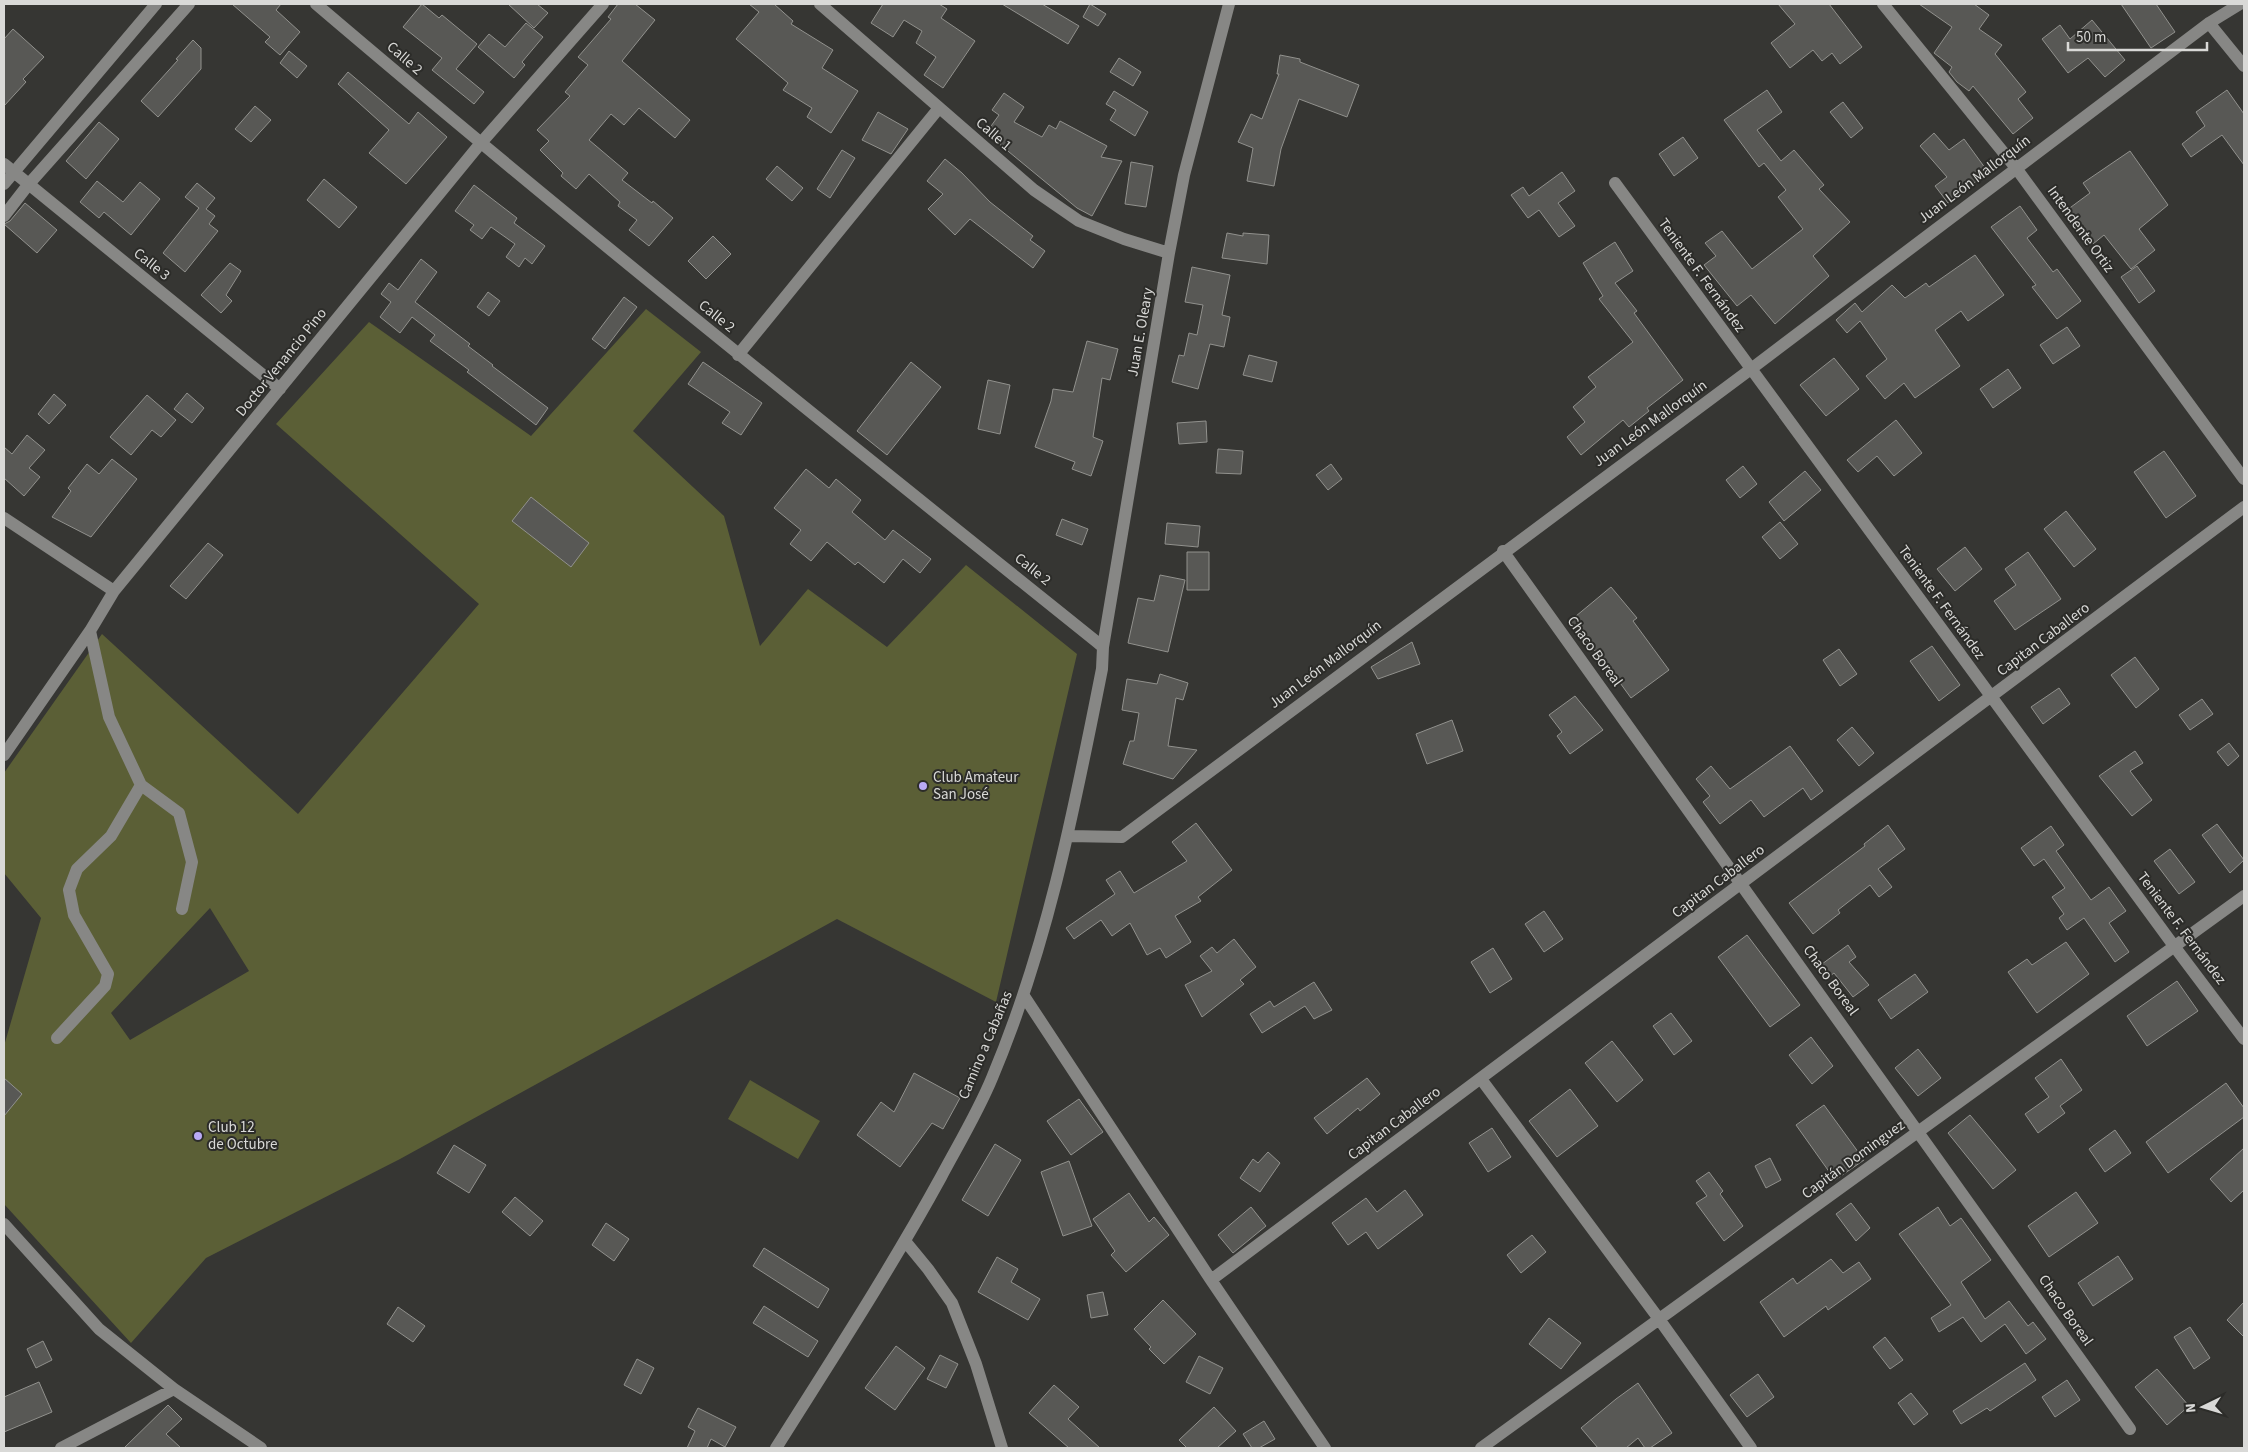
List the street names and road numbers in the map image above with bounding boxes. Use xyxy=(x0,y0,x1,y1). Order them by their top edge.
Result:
street label: Calle 2 xyxy=(382,37,427,80)
street label: Calle 1 xyxy=(971,113,1016,156)
street label: Juan León Mallorquín xyxy=(1914,130,2035,229)
street label: Intendente Ortiz xyxy=(2042,182,2119,277)
street label: Teniente F. Fernández xyxy=(1653,214,1750,337)
street label: Calle 3 xyxy=(129,243,174,286)
street label: Juan E. Oleary xyxy=(1122,286,1159,378)
street label: Calle 2 xyxy=(694,295,739,338)
street label: Doctor Venancio Pino xyxy=(231,304,332,421)
street label: Juan León Mallorquín xyxy=(1589,375,1711,472)
street label: Teniente F. Fernández xyxy=(1893,541,1990,664)
street label: Calle 2 xyxy=(1010,548,1055,591)
street label: Capitan Caballero xyxy=(1992,597,2094,681)
street label: Chaco Boreal xyxy=(1562,612,1627,691)
street label: Juan León Mallorquín xyxy=(1265,615,1386,714)
street label: Capitan Caballero xyxy=(1667,839,1769,923)
street label: Teniente F. Fernández xyxy=(2132,868,2231,989)
street label: Chaco Boreal xyxy=(1798,941,1863,1020)
street label: Camino a Cabañas xyxy=(953,988,1018,1103)
street label: Capitan Caballero xyxy=(1343,1081,1445,1165)
street label: Capitán Dominguez xyxy=(1797,1115,1909,1204)
street label: Chaco Boreal xyxy=(2033,1270,2098,1350)

